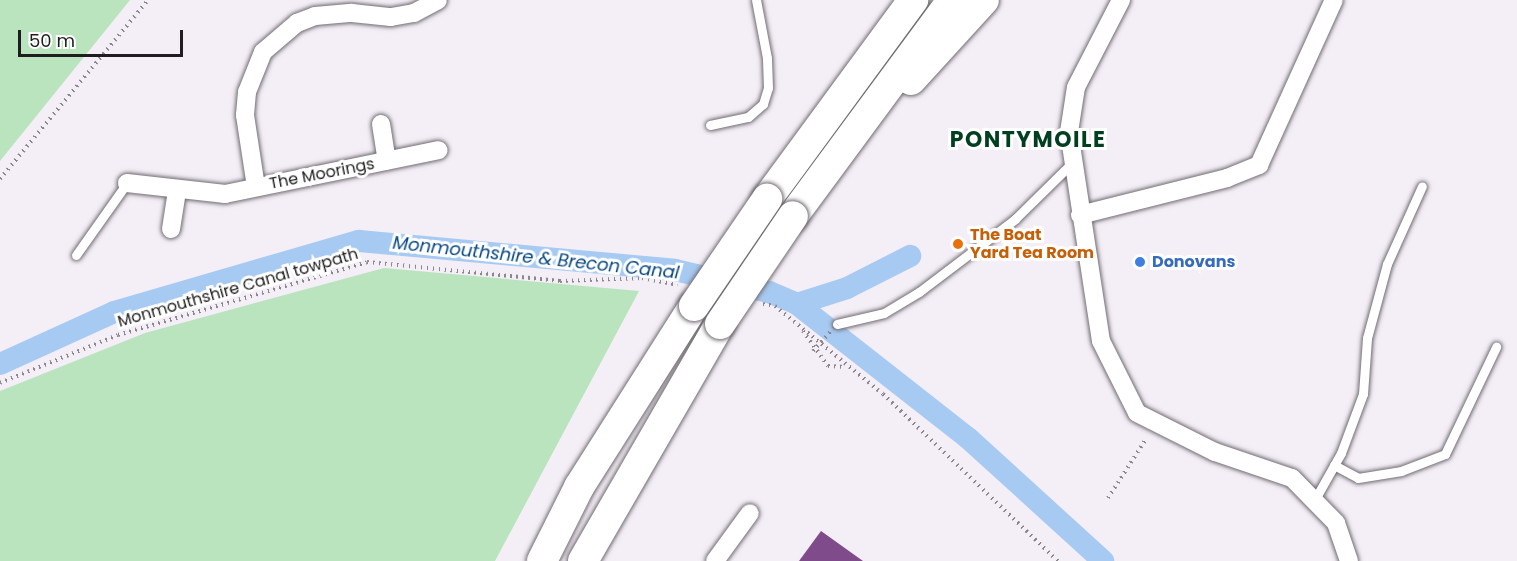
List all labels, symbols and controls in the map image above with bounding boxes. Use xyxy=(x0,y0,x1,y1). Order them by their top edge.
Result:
scale bar xyxy=(21,18,186,56)
text: 50 m xyxy=(29,28,75,53)
district label: PONTYMOILE xyxy=(950,127,1106,153)
street label: The Moorings xyxy=(268,154,376,194)
place label: The Boat Yard Tea Room xyxy=(970,225,1094,263)
water label: Monmouthshire & Brecon Canal xyxy=(392,232,680,284)
marker: The Boat Yard Tea Room xyxy=(951,237,965,251)
street label: Monmouthshire Canal towpath xyxy=(116,244,360,332)
place label: Donovans xyxy=(1152,252,1235,272)
marker: Donovans xyxy=(1133,255,1147,269)

